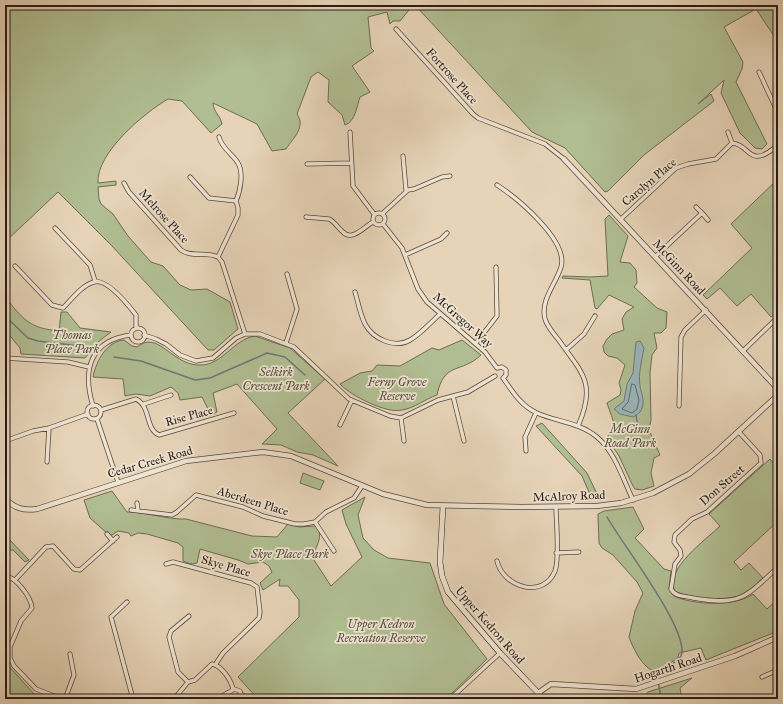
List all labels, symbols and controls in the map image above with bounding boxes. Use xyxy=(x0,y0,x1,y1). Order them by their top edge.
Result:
street label: Fortrose Place xyxy=(423,45,481,107)
street label: Carolyn Place xyxy=(619,155,679,209)
street label: Melrose Place xyxy=(136,186,192,246)
street label: McGinn Road xyxy=(650,236,708,298)
street label: McGregor Way xyxy=(430,289,496,352)
park label: Thomas Place Park xyxy=(45,328,100,356)
park label: Selkirk Crescent Park xyxy=(242,365,310,393)
park label: Ferny Grove Reserve xyxy=(367,375,427,403)
street label: Rise Place xyxy=(164,403,214,429)
park label: McGinn Road Park xyxy=(603,422,657,450)
street label: Cedar Creek Road xyxy=(106,443,194,481)
street label: Don Street xyxy=(697,461,748,508)
street label: Aberdeen Place xyxy=(215,483,290,518)
street label: McAlroy Road xyxy=(532,488,606,504)
park label: Skye Place Park xyxy=(250,547,330,561)
street label: Skye Place xyxy=(200,552,252,580)
street label: Upper Kedron Road xyxy=(453,583,527,667)
park label: Upper Kedron Recreation Reserve xyxy=(335,617,426,645)
street label: Hogarth Road xyxy=(632,650,704,687)

